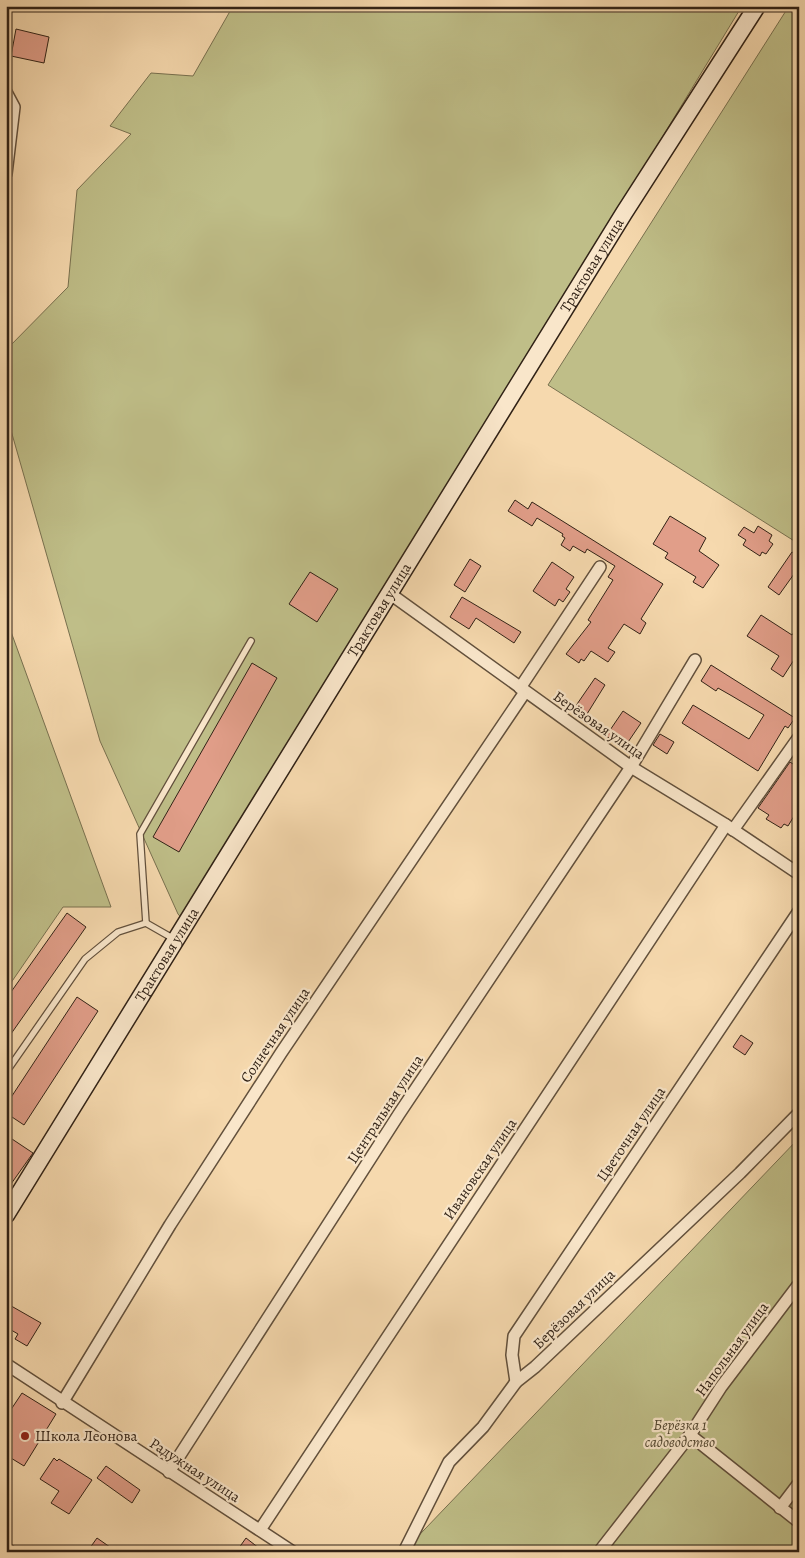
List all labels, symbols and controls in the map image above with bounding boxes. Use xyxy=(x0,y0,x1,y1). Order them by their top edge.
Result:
street label: Трактовая улица xyxy=(555,214,629,316)
street label: Трактовая улица xyxy=(343,559,416,661)
street label: Берёзовая улица xyxy=(549,686,649,764)
street label: Трактовая улица xyxy=(130,904,203,1005)
street label: Солнечная улица xyxy=(236,983,314,1087)
street label: Центральная улица xyxy=(342,1051,428,1167)
street label: Цветочная улица xyxy=(592,1083,670,1185)
street label: Ивановская улица xyxy=(439,1114,521,1224)
street label: Берёзовая улица xyxy=(529,1265,620,1353)
street label: Напольная улица xyxy=(691,1298,773,1400)
park label: Берёзка 1 садоводство xyxy=(645,1415,715,1452)
place label: Школа Леонова xyxy=(35,1426,138,1446)
marker: Школа Леонова xyxy=(19,1430,31,1442)
street label: Радужная улица xyxy=(146,1433,244,1507)

